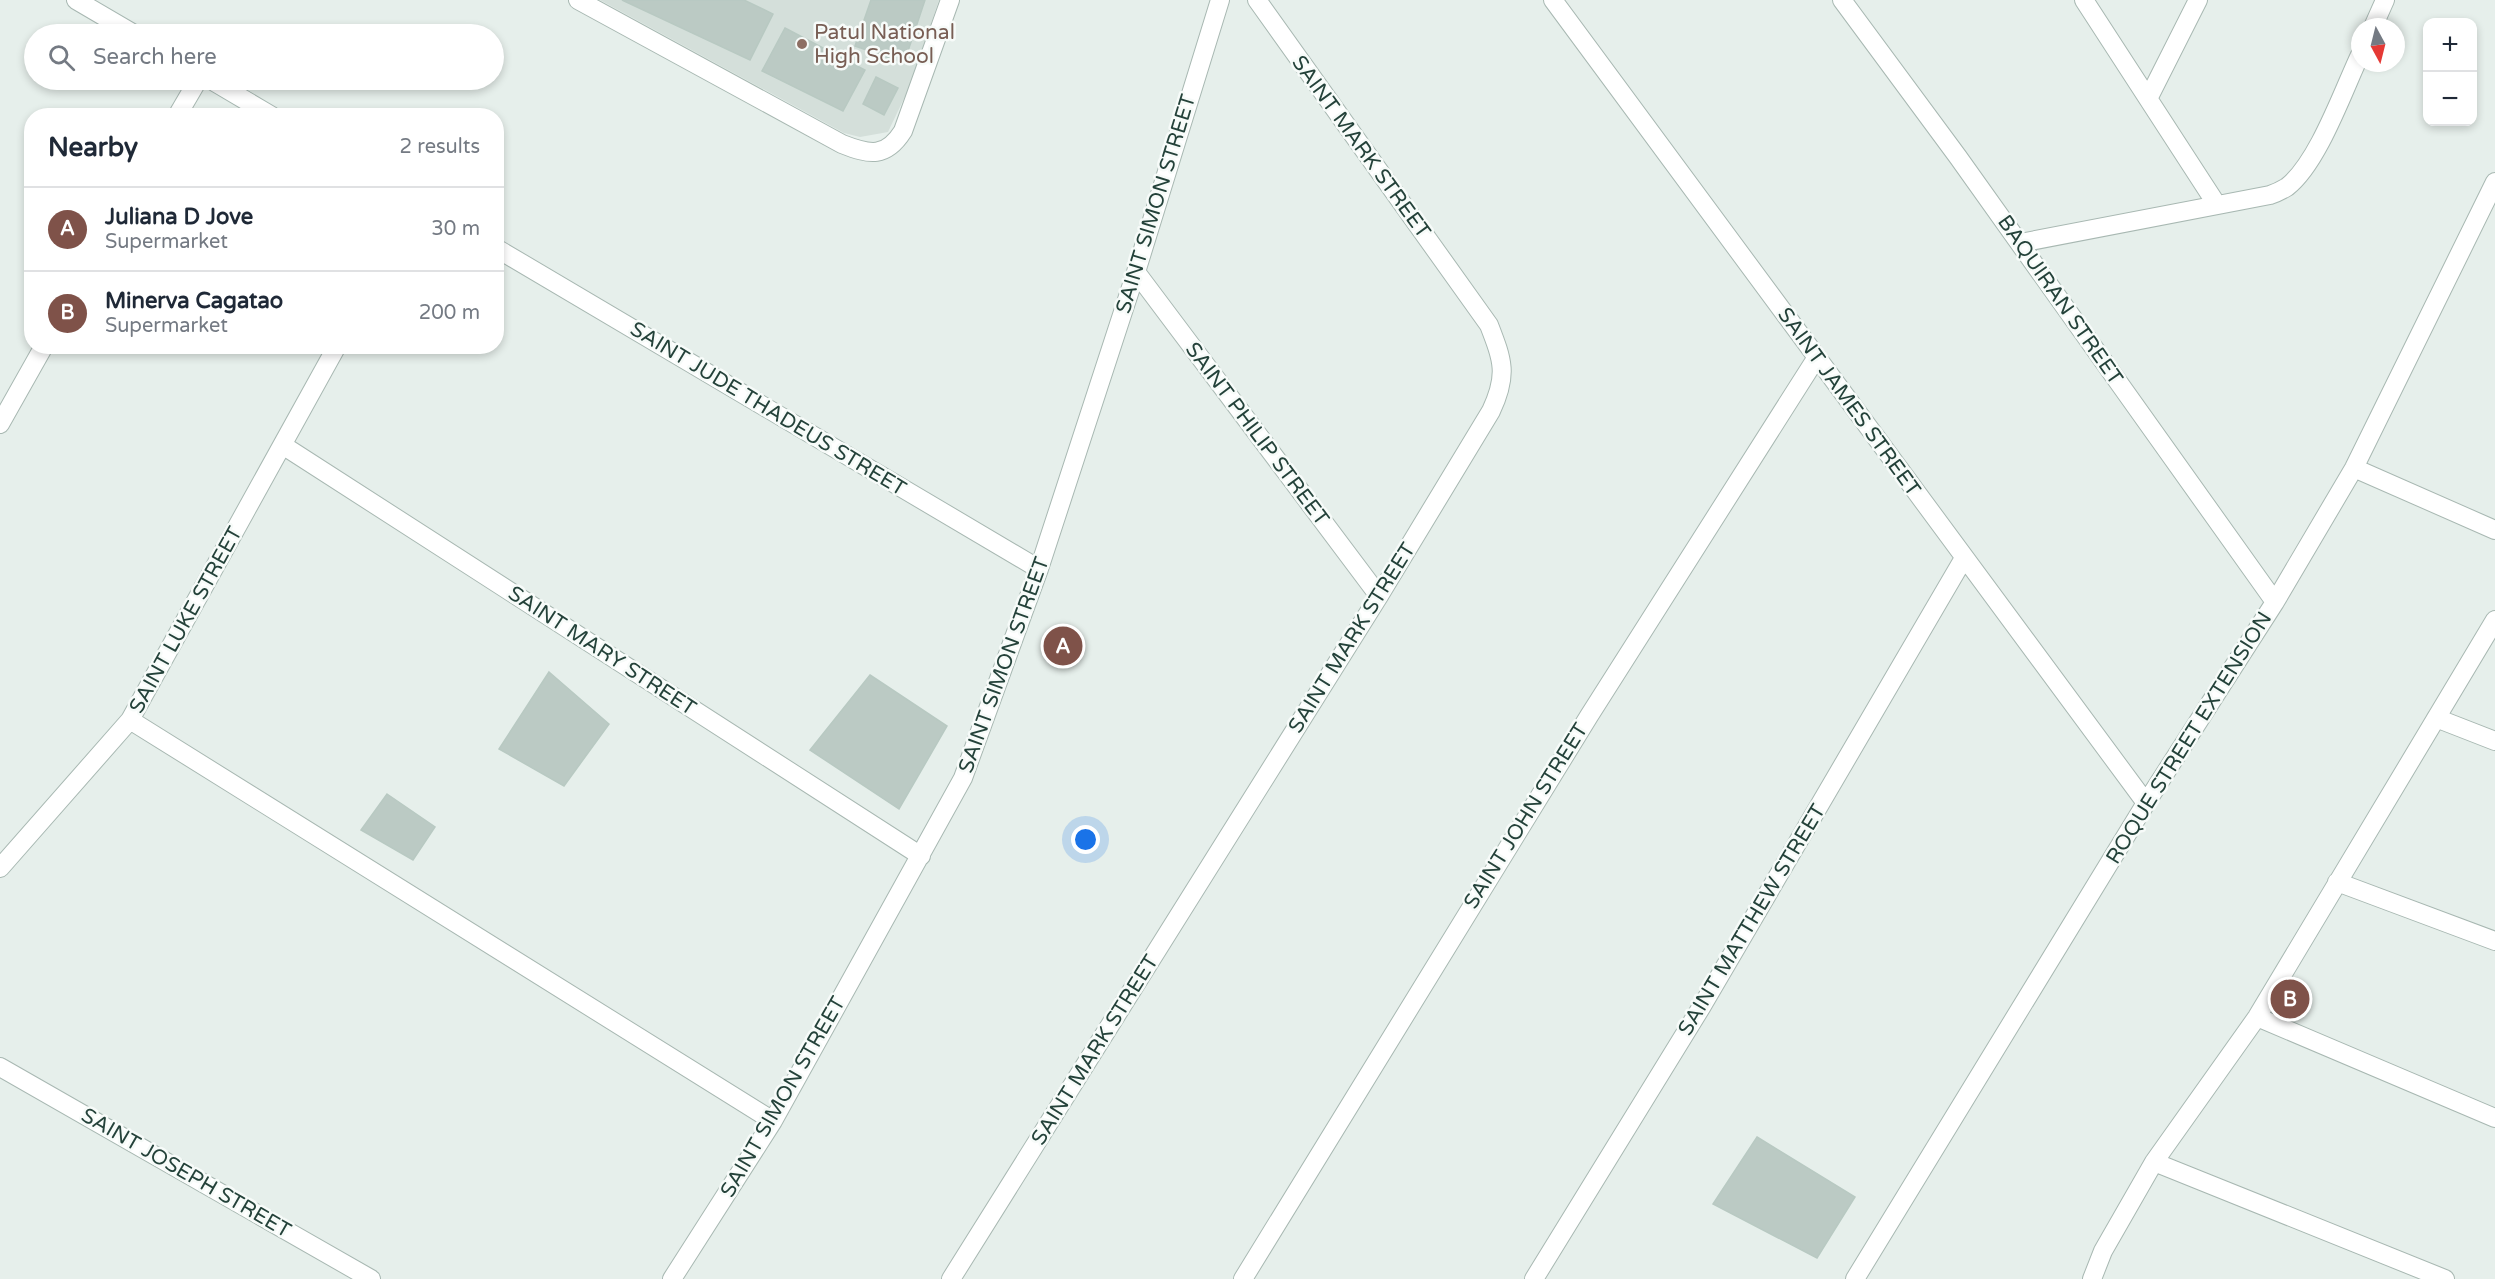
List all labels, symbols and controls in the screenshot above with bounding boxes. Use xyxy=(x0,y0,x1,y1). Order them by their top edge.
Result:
north arrow xyxy=(2351,18,2405,72)
map controls xyxy=(2423,18,2477,126)
button: + xyxy=(2423,18,2477,72)
place label: Patul National High School xyxy=(814,20,955,69)
search box xyxy=(24,24,504,90)
marker: Patul National High School xyxy=(795,37,809,51)
icon: search xyxy=(45,41,78,74)
text: Search here xyxy=(93,44,217,70)
street label: SAINT MARK STREET xyxy=(1286,51,1436,243)
button: − xyxy=(2423,72,2477,126)
street label: SAINT SIMON STREET xyxy=(1111,91,1201,317)
text: Nearby xyxy=(48,132,138,163)
text: 2 results xyxy=(400,135,480,159)
text: Juliana D Jove xyxy=(105,204,253,230)
street label: BAQUIRAN STREET xyxy=(1992,210,2128,390)
text: A xyxy=(60,217,75,241)
text: 30 m xyxy=(431,217,480,241)
text: Supermarket xyxy=(105,230,228,254)
text: Minerva Cagatao xyxy=(105,288,283,314)
text: B xyxy=(61,301,74,325)
text: 200 m xyxy=(419,301,480,325)
street label: SAINT JAMES STREET xyxy=(1772,303,1926,501)
text: Supermarket xyxy=(105,314,228,338)
street label: SAINT JUDE THADEUS STREET xyxy=(626,317,911,502)
street label: SAINT PHILIP STREET xyxy=(1180,338,1334,531)
street label: SAINT LUKE STREET xyxy=(124,522,248,718)
street label: SAINT MARK STREET xyxy=(1283,538,1421,738)
street label: SAINT SIMON STREET xyxy=(953,554,1055,776)
street label: SAINT MARY STREET xyxy=(503,581,701,721)
street label: ROQUE STREET EXTENSION xyxy=(2101,607,2277,869)
pin: A xyxy=(1044,624,1082,668)
street label: SAINT JOHN STREET xyxy=(1459,718,1593,913)
street label: SAINT MATTHEW STREET xyxy=(1673,800,1831,1040)
your location xyxy=(1071,825,1100,854)
street label: SAINT MARK STREET xyxy=(1026,950,1164,1150)
pin: B xyxy=(2270,976,2310,1022)
street label: SAINT SIMON STREET xyxy=(715,992,851,1202)
street label: SAINT JOSEPH STREET xyxy=(77,1103,295,1243)

